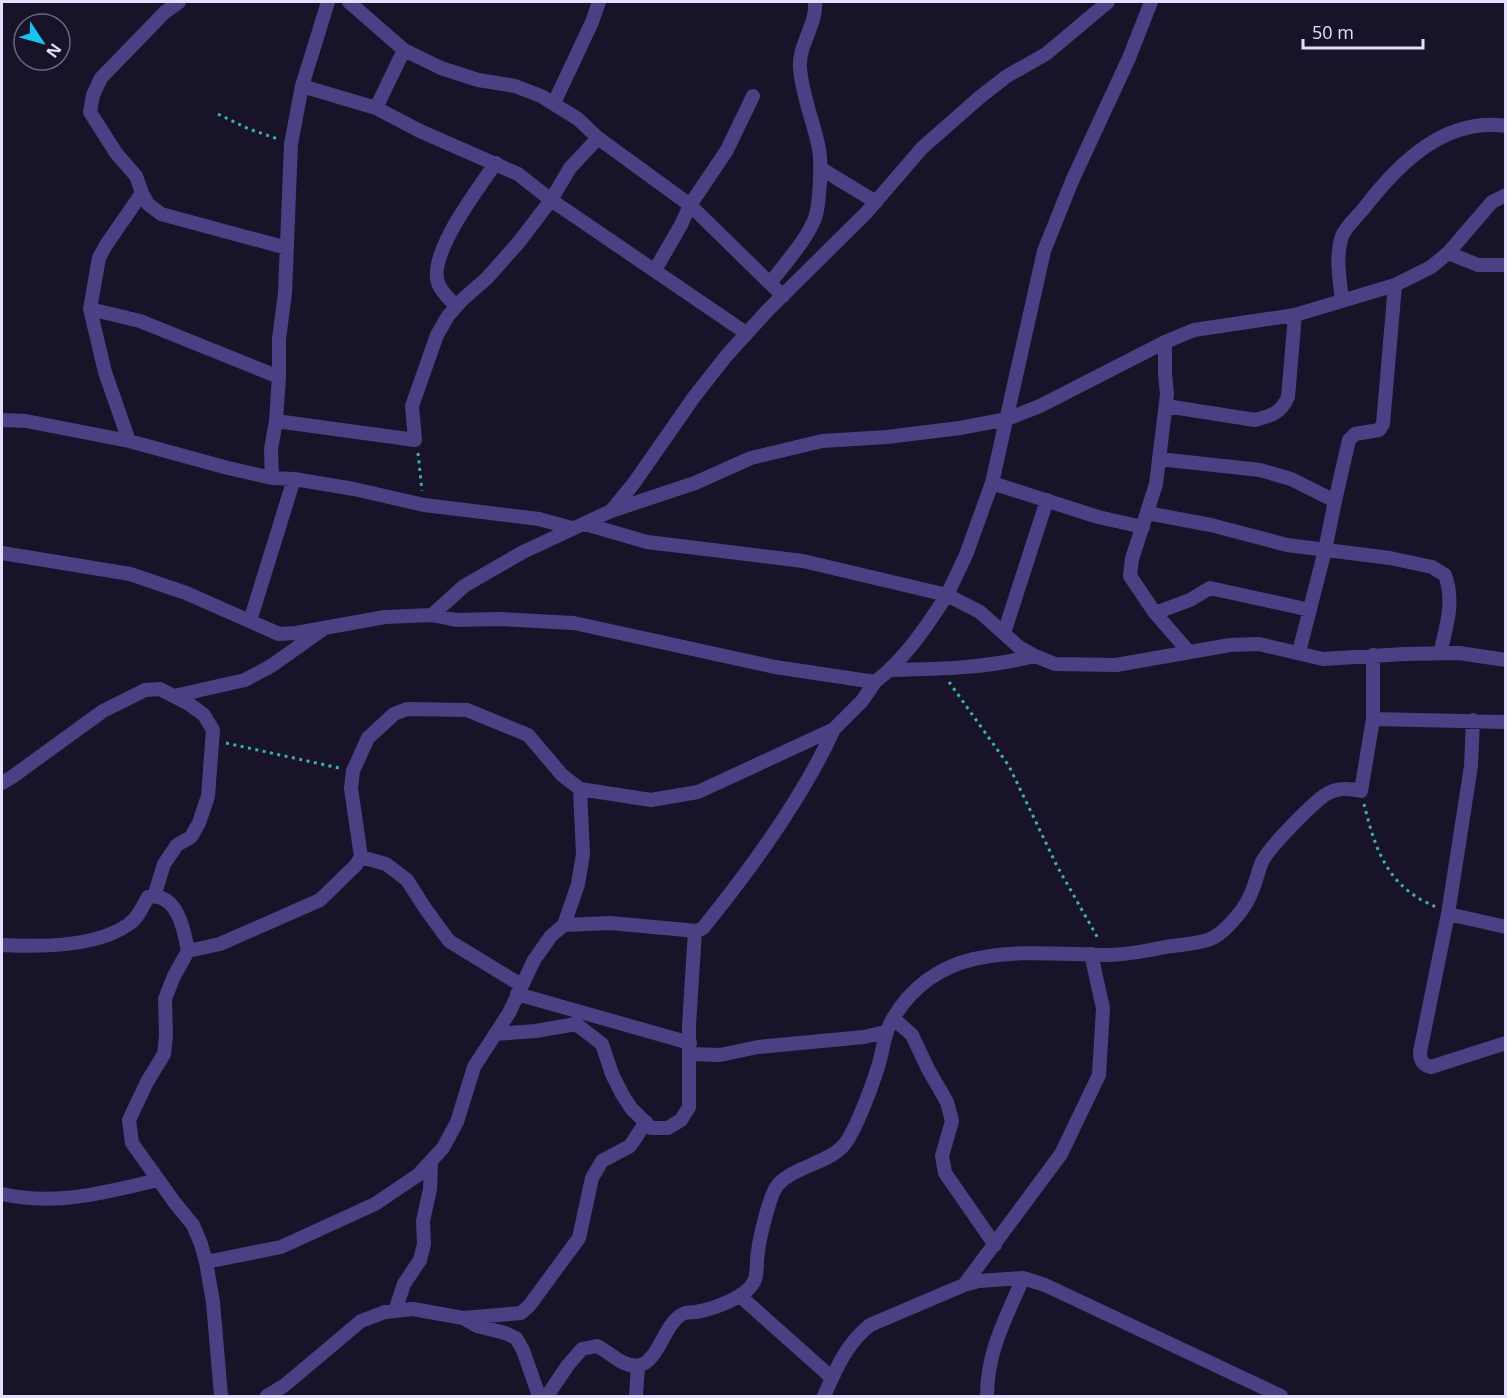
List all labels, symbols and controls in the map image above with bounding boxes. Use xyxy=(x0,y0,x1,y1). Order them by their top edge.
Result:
north arrow xyxy=(12,12,72,72)
scale bar xyxy=(1303,12,1423,50)
text: 50 m xyxy=(1312,20,1354,44)
text: N xyxy=(41,39,67,63)

